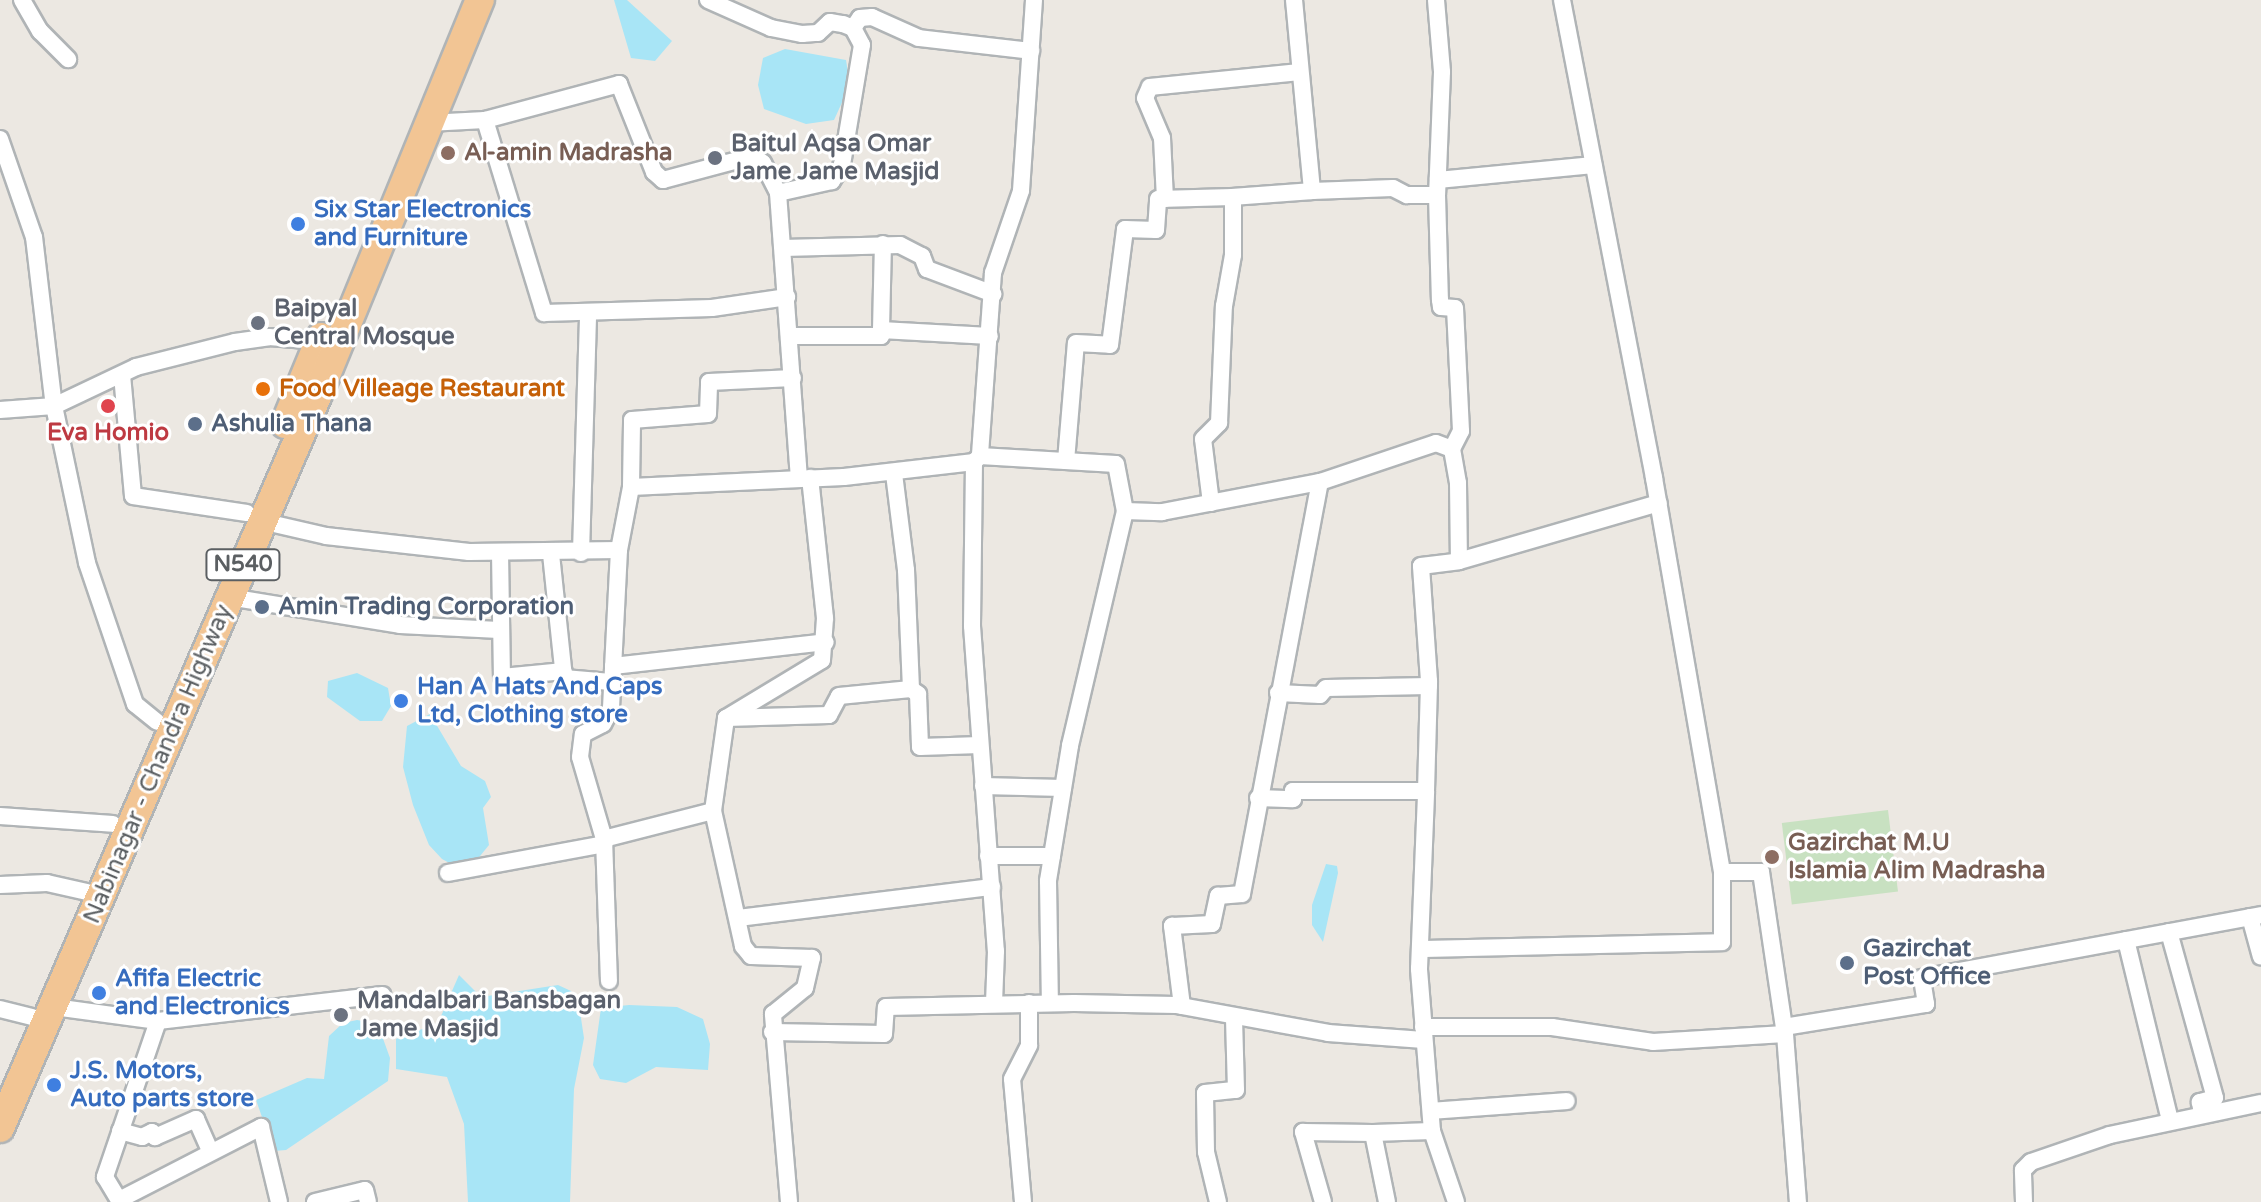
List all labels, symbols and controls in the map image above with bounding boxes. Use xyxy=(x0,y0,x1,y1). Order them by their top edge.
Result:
place label: Baitul Aqsa Omar Jame Jame Masjid xyxy=(731,130,939,186)
place label: Al-amin Madrasha xyxy=(464,139,673,167)
marker: Al-amin Madrasha xyxy=(439,144,457,162)
marker: Baitul Aqsa Omar Jame Jame Masjid xyxy=(706,149,724,167)
place label: Six Star Electronics and Furniture xyxy=(314,196,531,252)
marker: Six Star Electronics and Furniture xyxy=(289,215,307,233)
place label: Baipyal Central Mosque xyxy=(274,295,455,351)
marker: Baipyal Central Mosque xyxy=(249,314,267,332)
place label: Food Villeage Restaurant xyxy=(279,375,565,403)
marker: Food Villeage Restaurant xyxy=(254,380,272,398)
marker: Eva Homio xyxy=(99,397,117,415)
place label: Ashulia Thana xyxy=(211,410,372,438)
marker: Ashulia Thana xyxy=(186,415,204,433)
place label: Eva Homio xyxy=(47,419,169,447)
road number: N540 xyxy=(205,547,281,583)
place label: Amin Trading Corporation xyxy=(278,593,574,621)
marker: Amin Trading Corporation xyxy=(253,598,271,616)
street label: Nabinagar - Chandra Highway xyxy=(78,600,238,928)
place label: Han A Hats And Caps Ltd, Clothing store xyxy=(417,673,662,729)
marker: Han A Hats And Caps Ltd, Clothing store xyxy=(392,692,410,710)
place label: Gazirchat M.U Islamia Alim Madrasha xyxy=(1788,829,2045,885)
marker: Gazirchat M.U Islamia Alim Madrasha xyxy=(1763,848,1781,866)
place label: Gazirchat Post Office xyxy=(1863,935,1991,991)
marker: Gazirchat Post Office xyxy=(1838,954,1856,972)
place label: Afifa Electric and Electronics xyxy=(115,965,290,1021)
marker: Afifa Electric and Electronics xyxy=(90,984,108,1002)
place label: Mandalbari Bansbagan Jame Masjid xyxy=(357,987,621,1043)
marker: Mandalbari Bansbagan Jame Masjid xyxy=(332,1006,350,1024)
place label: J.S. Motors, Auto parts store xyxy=(70,1057,254,1113)
marker: J.S. Motors, Auto parts store xyxy=(45,1076,63,1094)

